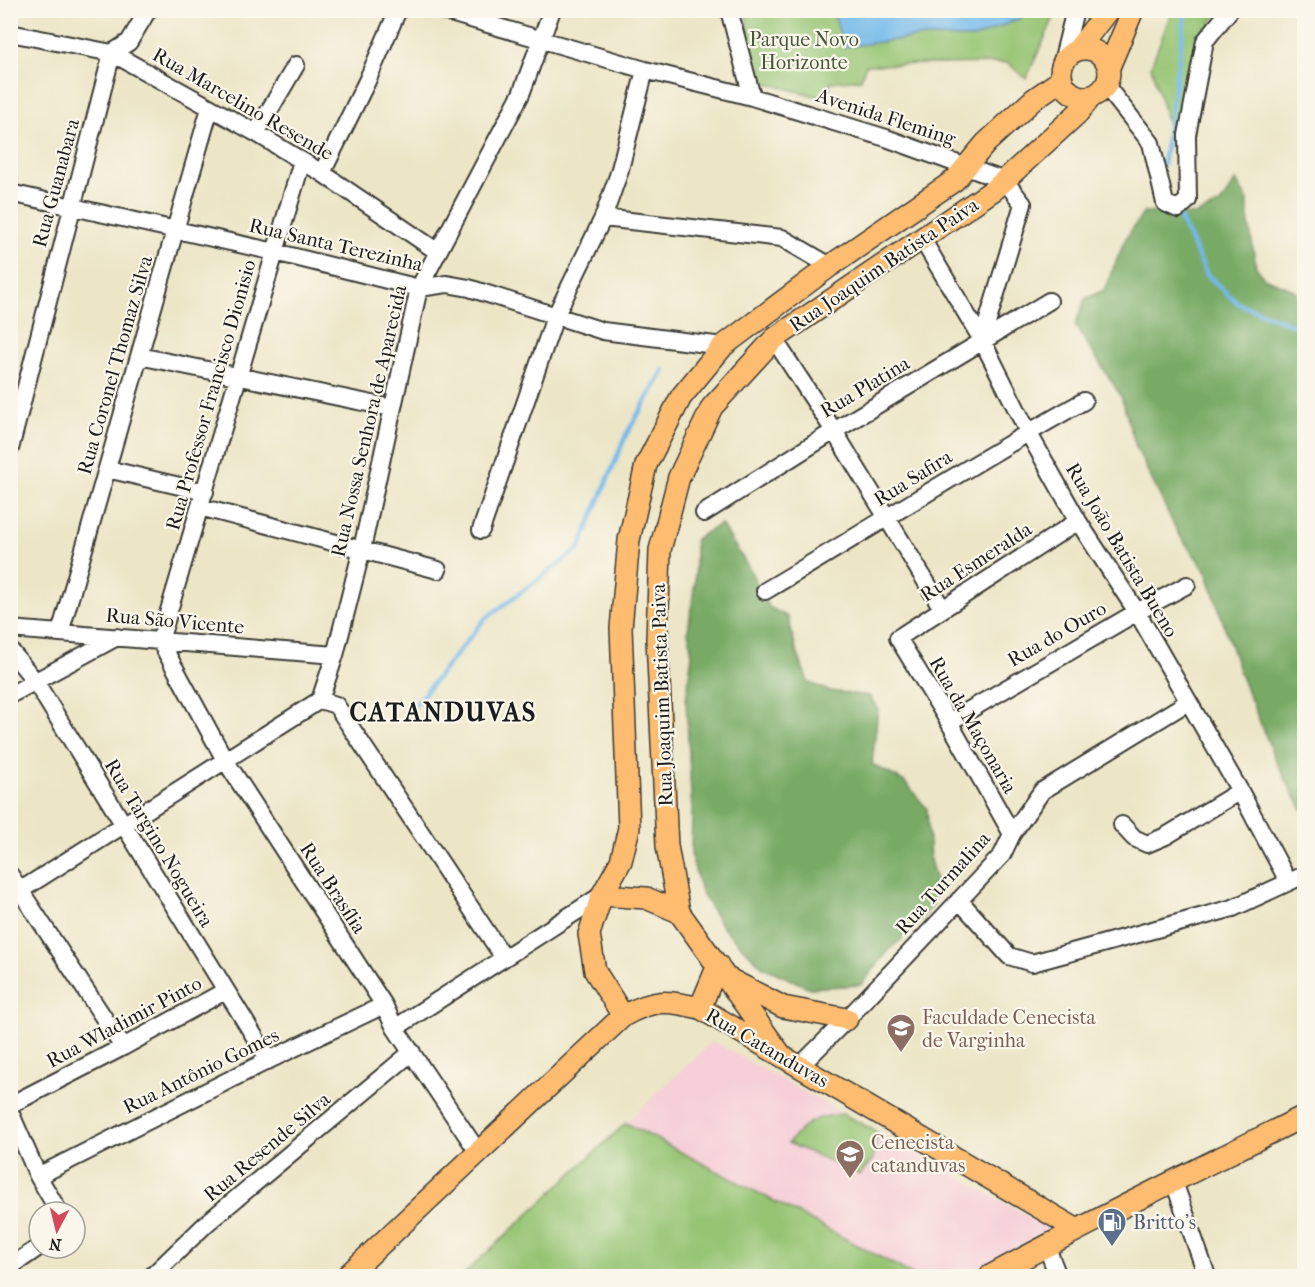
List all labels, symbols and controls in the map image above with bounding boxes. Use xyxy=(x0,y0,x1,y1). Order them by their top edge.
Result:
park label: Parque Novo Horizonte xyxy=(749,28,859,74)
street label: Rua Marcelino Resende xyxy=(149,43,338,165)
street label: Avenida Fleming xyxy=(813,83,959,150)
street label: Rua Guanabara xyxy=(28,116,84,250)
street label: Rua Joaquim Batista Paiva xyxy=(785,193,984,337)
street label: Rua Santa Terezinha xyxy=(247,214,426,276)
street label: Rua Coronel Thomaz Silva xyxy=(73,252,157,477)
street label: Rua Professor Francisco Dionisio xyxy=(161,257,261,533)
street label: Rua Nossa Senhora de Aparecida xyxy=(326,282,412,559)
street label: Rua Platina xyxy=(816,351,914,423)
street label: Rua Safira xyxy=(870,445,957,511)
street label: Rua João Batista Bueno xyxy=(1061,459,1183,641)
street label: Rua Esmeralda xyxy=(916,517,1037,607)
street label: Rua Joaquim Batista Paiva xyxy=(647,582,677,807)
street label: Rua do Ouro xyxy=(1004,597,1110,671)
street label: Rua São Vicente xyxy=(105,603,245,639)
street label: Rua da Maçonaria xyxy=(924,652,1022,798)
district label: CATANDUVAS xyxy=(349,697,537,728)
street label: Rua Targino Nogueira xyxy=(100,755,219,932)
street label: Rua Turmalina xyxy=(891,826,996,939)
street label: Rua Brasília xyxy=(295,838,371,938)
street label: Rua Wladimir Pinto xyxy=(43,971,205,1073)
street label: Rua Catanduvas xyxy=(701,1004,833,1092)
place label: Faculdade Cenecista de Varginha xyxy=(922,1006,1097,1052)
school or university icon: Faculdade Cenecista de Varginha xyxy=(885,1012,917,1054)
street label: Rua Antônio Gomes xyxy=(119,1023,283,1119)
street label: Rua Resende Silva xyxy=(199,1087,335,1206)
place label: Cenecista catanduvas xyxy=(871,1131,965,1177)
school or university icon: Cenecista catanduvas xyxy=(834,1138,866,1180)
north arrow xyxy=(27,1200,87,1260)
fuel station icon: Britto's xyxy=(1096,1206,1128,1248)
place label: Britto's xyxy=(1133,1211,1196,1234)
text: N xyxy=(47,1234,62,1255)

